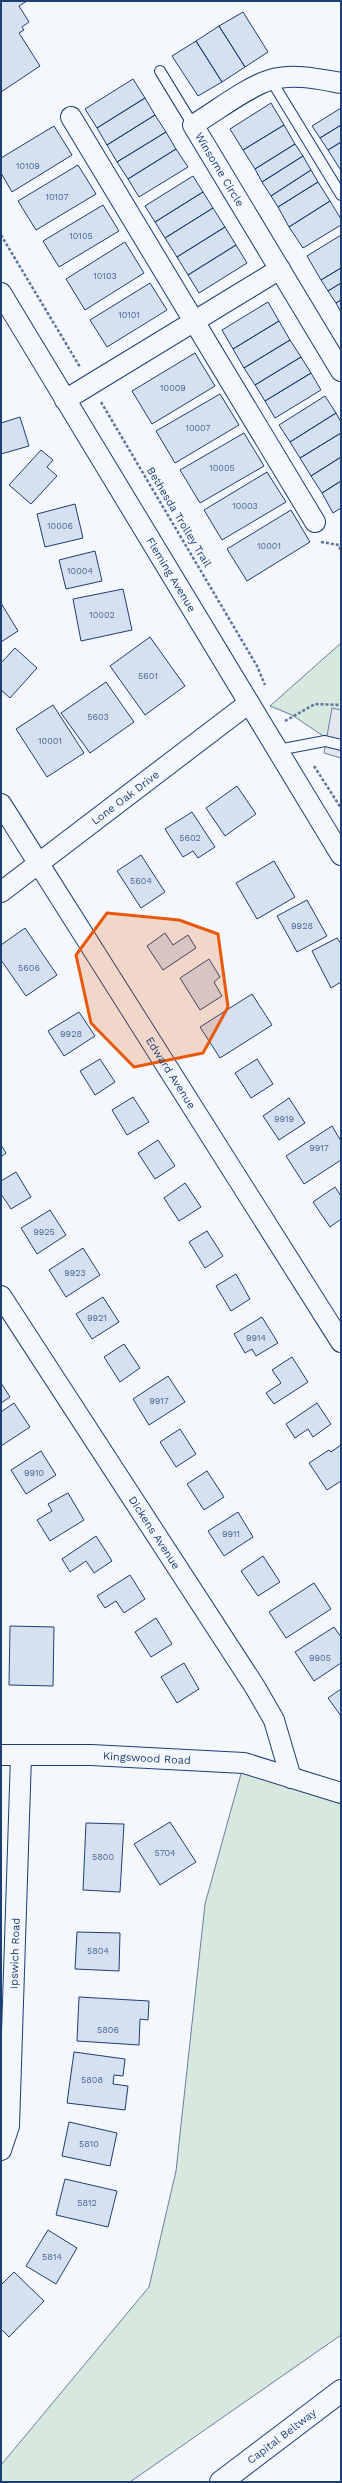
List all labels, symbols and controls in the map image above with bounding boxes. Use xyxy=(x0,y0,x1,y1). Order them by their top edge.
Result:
street label: Winsome Circle xyxy=(192,130,247,209)
house number: 10109 xyxy=(16,161,40,171)
house number: 10107 xyxy=(45,192,69,202)
house number: 10105 xyxy=(69,231,93,241)
house number: 10103 xyxy=(93,271,117,281)
house number: 10101 xyxy=(118,310,140,320)
house number: 10009 xyxy=(160,383,186,393)
house number: 10007 xyxy=(185,423,211,433)
house number: 10005 xyxy=(209,463,235,473)
street label: Bethesda Trolley Trail xyxy=(144,465,214,570)
house number: 10003 xyxy=(232,501,258,511)
house number: 10006 xyxy=(47,521,73,531)
street label: Fleming Avenue xyxy=(144,535,199,614)
house number: 10001 xyxy=(257,541,281,551)
house number: 10004 xyxy=(67,566,93,576)
house number: 10002 xyxy=(89,610,115,620)
house number: 5601 xyxy=(138,671,158,681)
house number: 5603 xyxy=(87,712,109,722)
house number: 10001 xyxy=(38,736,62,746)
street label: Lone Oak Drive xyxy=(89,768,161,827)
house number: 5602 xyxy=(179,833,201,843)
house number: 5604 xyxy=(130,876,152,886)
house number: 9928 xyxy=(291,921,313,931)
house number: 5606 xyxy=(18,963,40,973)
house number: 9928 xyxy=(60,1029,82,1039)
street label: Edward Avenue xyxy=(143,1034,198,1111)
house number: 9919 xyxy=(274,1114,294,1124)
house number: 9917 xyxy=(309,1143,329,1153)
house number: 9925 xyxy=(33,1227,55,1237)
house number: 9923 xyxy=(64,1268,86,1278)
house number: 9921 xyxy=(87,1313,107,1323)
house number: 9914 xyxy=(246,1333,267,1343)
house number: 9917 xyxy=(149,1396,169,1406)
house number: 9910 xyxy=(24,1468,45,1478)
street label: Dickens Avenue xyxy=(126,1494,183,1571)
house number: 9911 xyxy=(222,1529,240,1539)
house number: 9905 xyxy=(309,1653,331,1663)
street label: Kingswood Road xyxy=(103,1749,191,1767)
house number: 5704 xyxy=(154,1848,176,1858)
house number: 5800 xyxy=(92,1852,114,1862)
street label: Ipswich Road xyxy=(7,1918,22,1989)
house number: 5804 xyxy=(87,1946,109,1956)
house number: 5806 xyxy=(97,2025,119,2035)
house number: 5808 xyxy=(81,2075,103,2085)
house number: 5810 xyxy=(79,2139,99,2149)
house number: 5812 xyxy=(77,2198,97,2208)
house number: 5814 xyxy=(42,2252,62,2262)
street label: Capital Beltway xyxy=(244,2406,319,2466)

